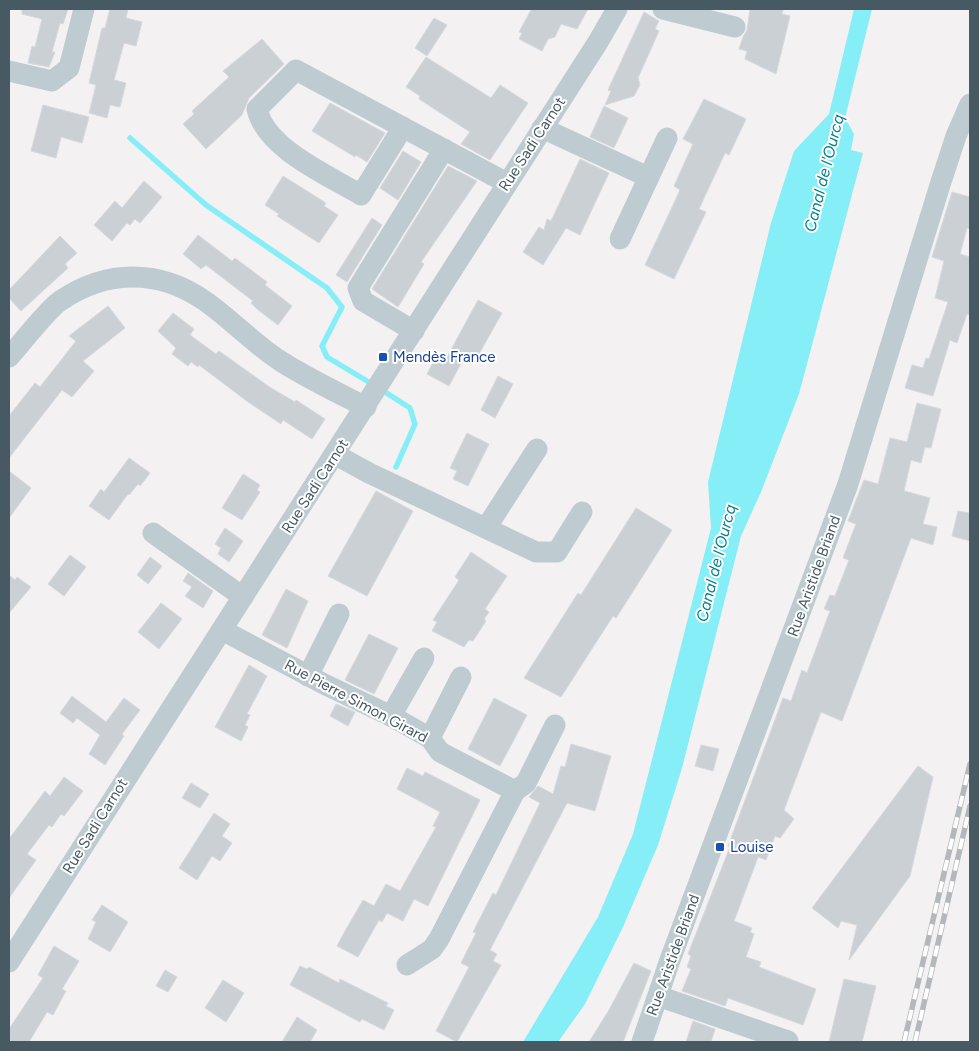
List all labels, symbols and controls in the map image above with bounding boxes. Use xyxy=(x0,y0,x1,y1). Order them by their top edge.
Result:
street label: Rue Sadi Carnot xyxy=(495,93,569,195)
water label: Canal de l'Ourcq xyxy=(800,112,848,234)
place label: Mendès France xyxy=(393,348,495,366)
marker: Mendès France xyxy=(377,351,389,363)
street label: Rue Sadi Carnot xyxy=(278,435,352,537)
water label: Canal de l'Ourcq xyxy=(692,502,740,624)
street label: Rue Aristide Briand xyxy=(784,513,844,639)
street label: Rue Pierre Simon Girard xyxy=(281,656,431,746)
street label: Rue Sadi Carnot xyxy=(59,775,132,877)
place label: Louise xyxy=(730,838,774,856)
marker: Louise xyxy=(714,841,726,853)
street label: Rue Aristide Briand xyxy=(643,892,703,1018)

